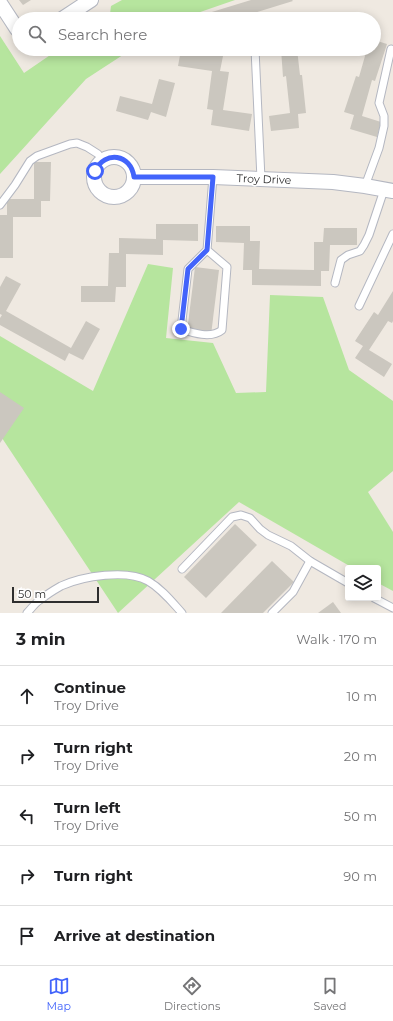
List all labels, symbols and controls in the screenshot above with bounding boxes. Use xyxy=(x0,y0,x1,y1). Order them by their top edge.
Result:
search box xyxy=(12,12,381,56)
icon: search xyxy=(26,23,48,45)
text: Search here xyxy=(58,25,147,44)
route start xyxy=(86,162,104,180)
street label: Troy Drive xyxy=(236,171,292,187)
route end xyxy=(172,320,190,338)
map controls xyxy=(345,565,381,601)
button: layers xyxy=(345,565,381,601)
scale bar xyxy=(12,585,99,604)
text: 50 m xyxy=(18,587,46,601)
text: 3 min xyxy=(16,629,66,649)
text: Walk · 170 m xyxy=(296,631,377,647)
text: Continue xyxy=(54,678,126,697)
icon: ahead xyxy=(16,685,38,707)
text: 10 m xyxy=(347,688,377,704)
text: Troy Drive xyxy=(54,697,119,713)
text: Turn right xyxy=(54,738,133,757)
icon: right xyxy=(16,745,38,767)
text: 20 m xyxy=(344,748,377,764)
text: Troy Drive xyxy=(54,757,119,773)
text: Turn left xyxy=(54,798,121,817)
icon: left xyxy=(16,805,38,827)
text: 50 m xyxy=(344,808,377,824)
text: Troy Drive xyxy=(54,817,119,833)
icon: right xyxy=(16,865,38,887)
text: Turn right xyxy=(54,866,133,885)
text: 90 m xyxy=(343,868,377,884)
icon: arrive xyxy=(16,925,38,947)
text: Arrive at destination xyxy=(54,926,215,945)
tab: Map xyxy=(47,975,71,1013)
tab: Directions xyxy=(164,975,220,1013)
tab: Saved xyxy=(313,975,346,1013)

